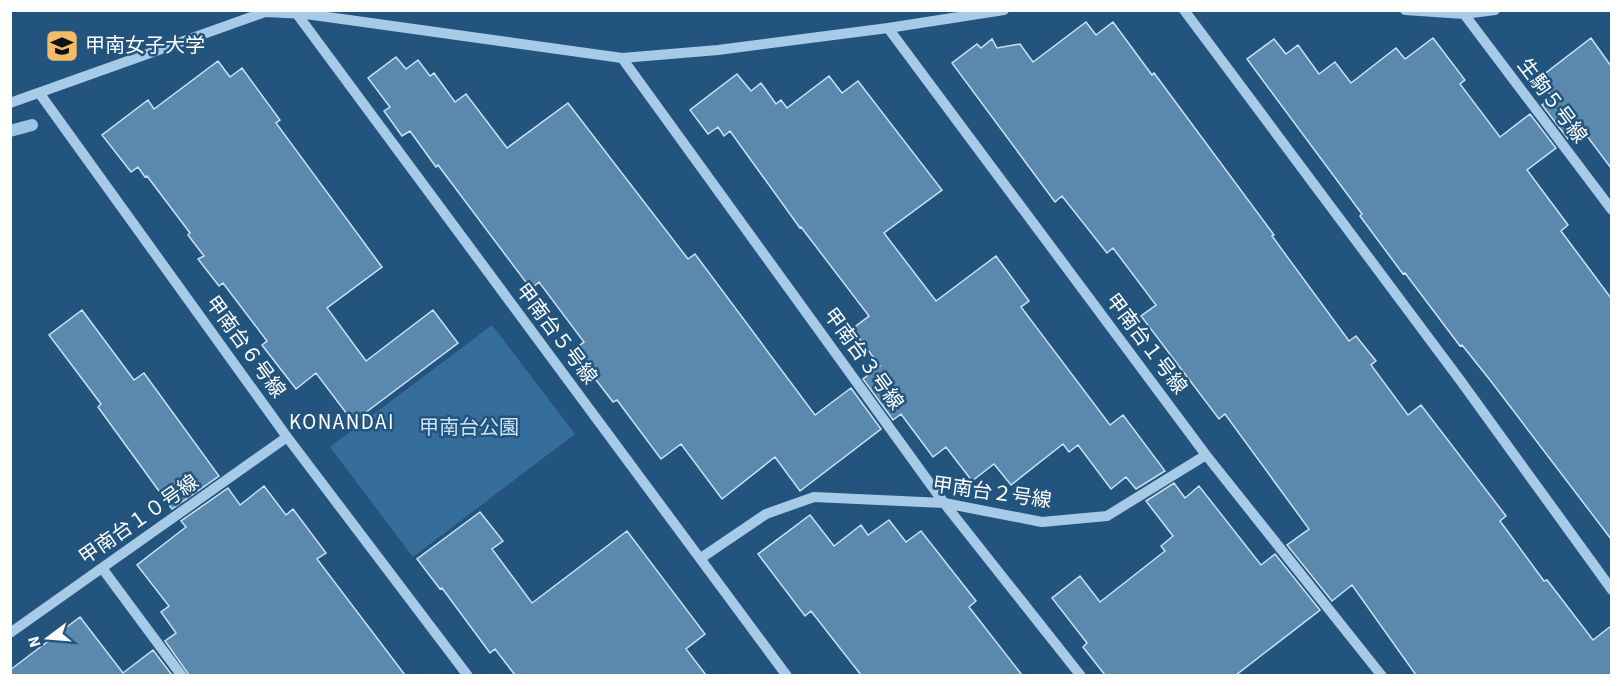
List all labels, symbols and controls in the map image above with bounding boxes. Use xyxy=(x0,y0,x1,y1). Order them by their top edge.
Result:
school or university icon: 甲南女子大学 xyxy=(44,28,80,64)
place label: 甲南女子大学 xyxy=(85,32,205,60)
street label: 生駒５号線 xyxy=(1511,53,1593,149)
street label: 甲南台５号線 xyxy=(509,278,603,390)
street label: 甲南台１号線 xyxy=(1099,288,1193,400)
street label: 甲南台６号線 xyxy=(198,290,292,404)
street label: 甲南台３号線 xyxy=(816,302,910,416)
district label: KONANDAI xyxy=(289,407,395,437)
park label: 甲南台公園 xyxy=(419,414,519,442)
street label: 甲南台１０号線 xyxy=(74,468,204,572)
street label: 甲南台２号線 xyxy=(931,471,1053,515)
north arrow xyxy=(18,608,78,668)
text: N xyxy=(23,634,47,650)

